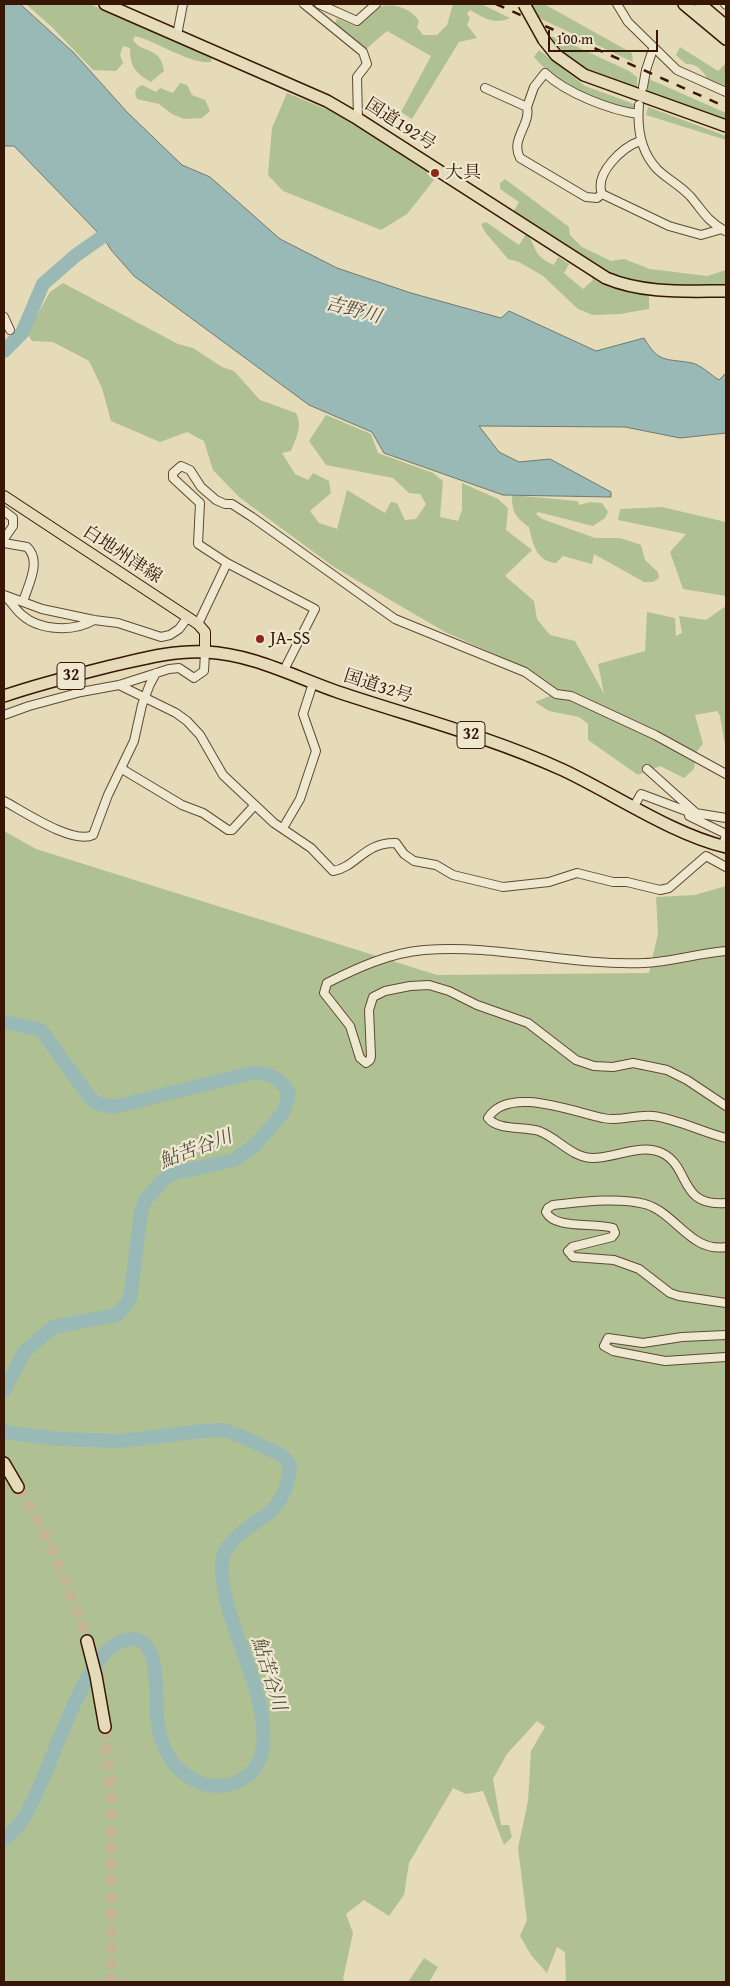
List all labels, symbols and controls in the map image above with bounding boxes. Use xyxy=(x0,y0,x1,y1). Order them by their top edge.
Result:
scale bar xyxy=(550,20,660,52)
text: 100 m xyxy=(556,28,593,49)
street label: 国道192号 xyxy=(361,94,439,156)
place label: 大具 xyxy=(445,162,481,184)
marker: 大具 xyxy=(429,167,441,179)
water label: 吉野川 xyxy=(323,293,383,329)
street label: 白地州津線 xyxy=(78,521,166,589)
place label: JA-SS xyxy=(270,628,310,650)
marker: JA-SS xyxy=(254,633,266,645)
road number: 32 xyxy=(57,662,85,689)
street label: 国道32号 xyxy=(341,666,415,708)
road number: 32 xyxy=(457,722,485,748)
water label: 鮎苦谷川 xyxy=(156,1126,236,1174)
water label: 鮎苦谷川 xyxy=(246,1634,290,1714)

